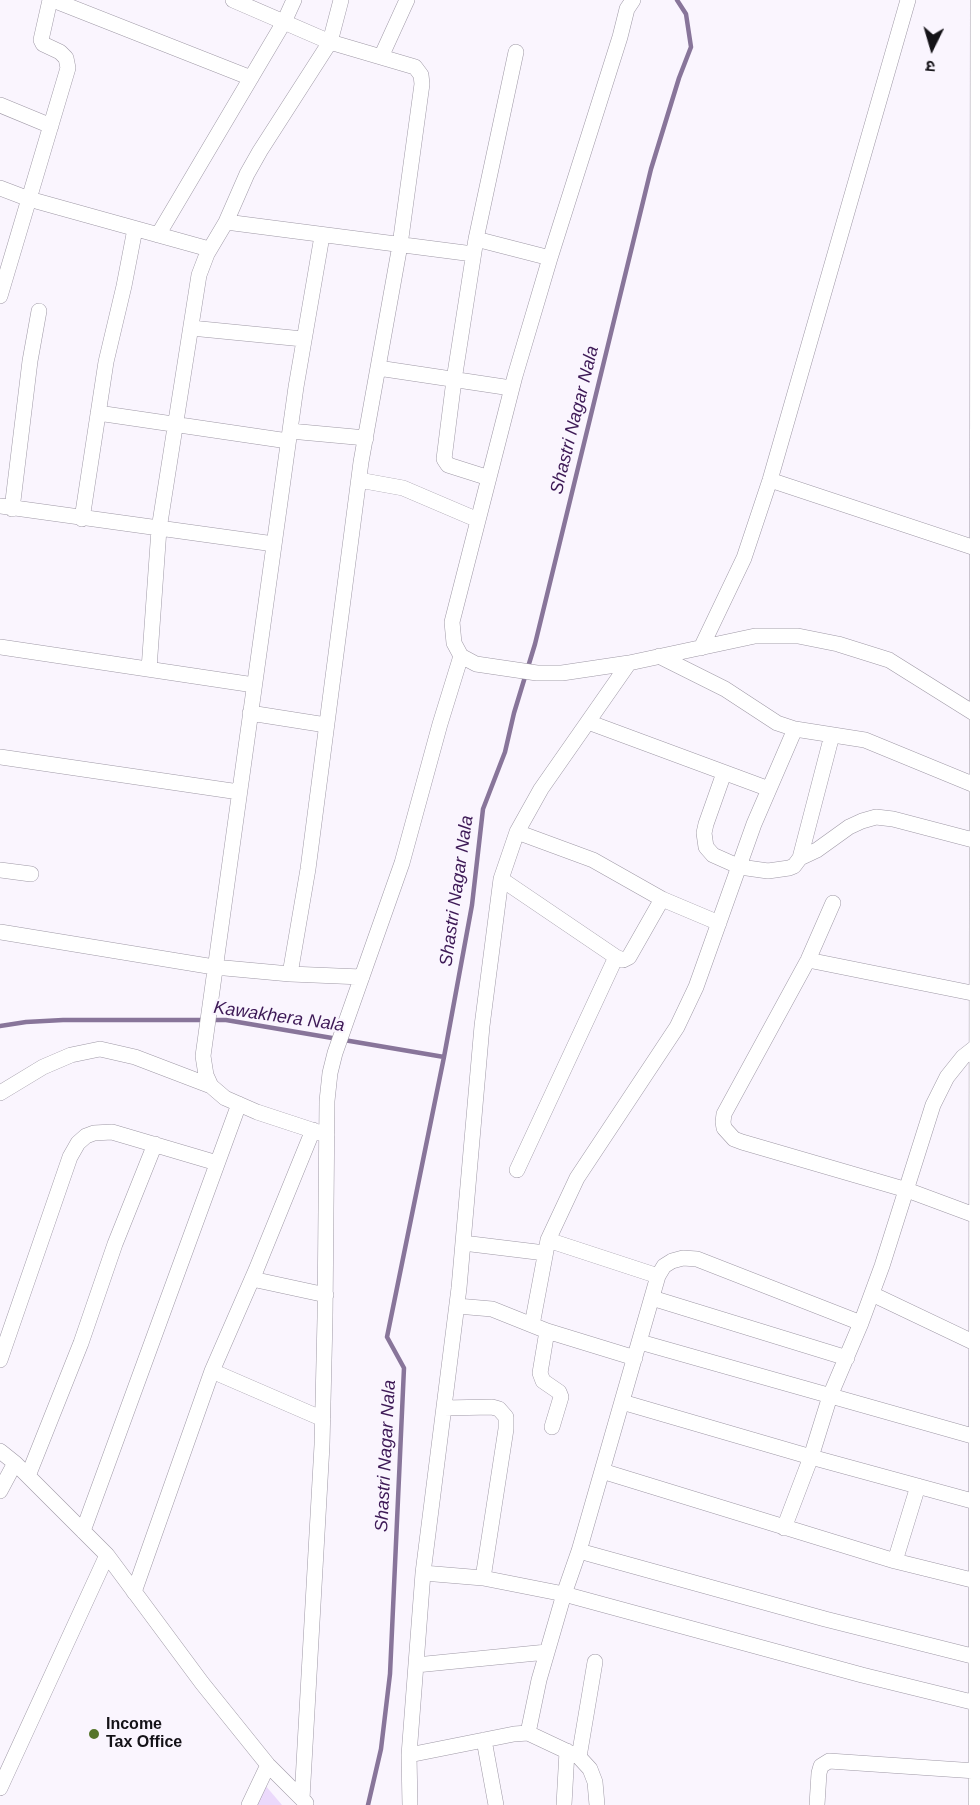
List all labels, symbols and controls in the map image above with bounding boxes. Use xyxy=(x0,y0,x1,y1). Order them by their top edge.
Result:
north arrow xyxy=(902,18,962,78)
text: उ xyxy=(925,58,936,75)
water label: Shastri Nagar Nala xyxy=(546,344,604,496)
water label: Shastri Nagar Nala xyxy=(436,814,478,968)
water label: Kawakhera Nala xyxy=(212,997,346,1037)
water label: Shastri Nagar Nala xyxy=(371,1380,401,1532)
place label: Income Tax Office xyxy=(106,1715,182,1753)
marker: Income Tax Office xyxy=(87,1727,101,1741)

